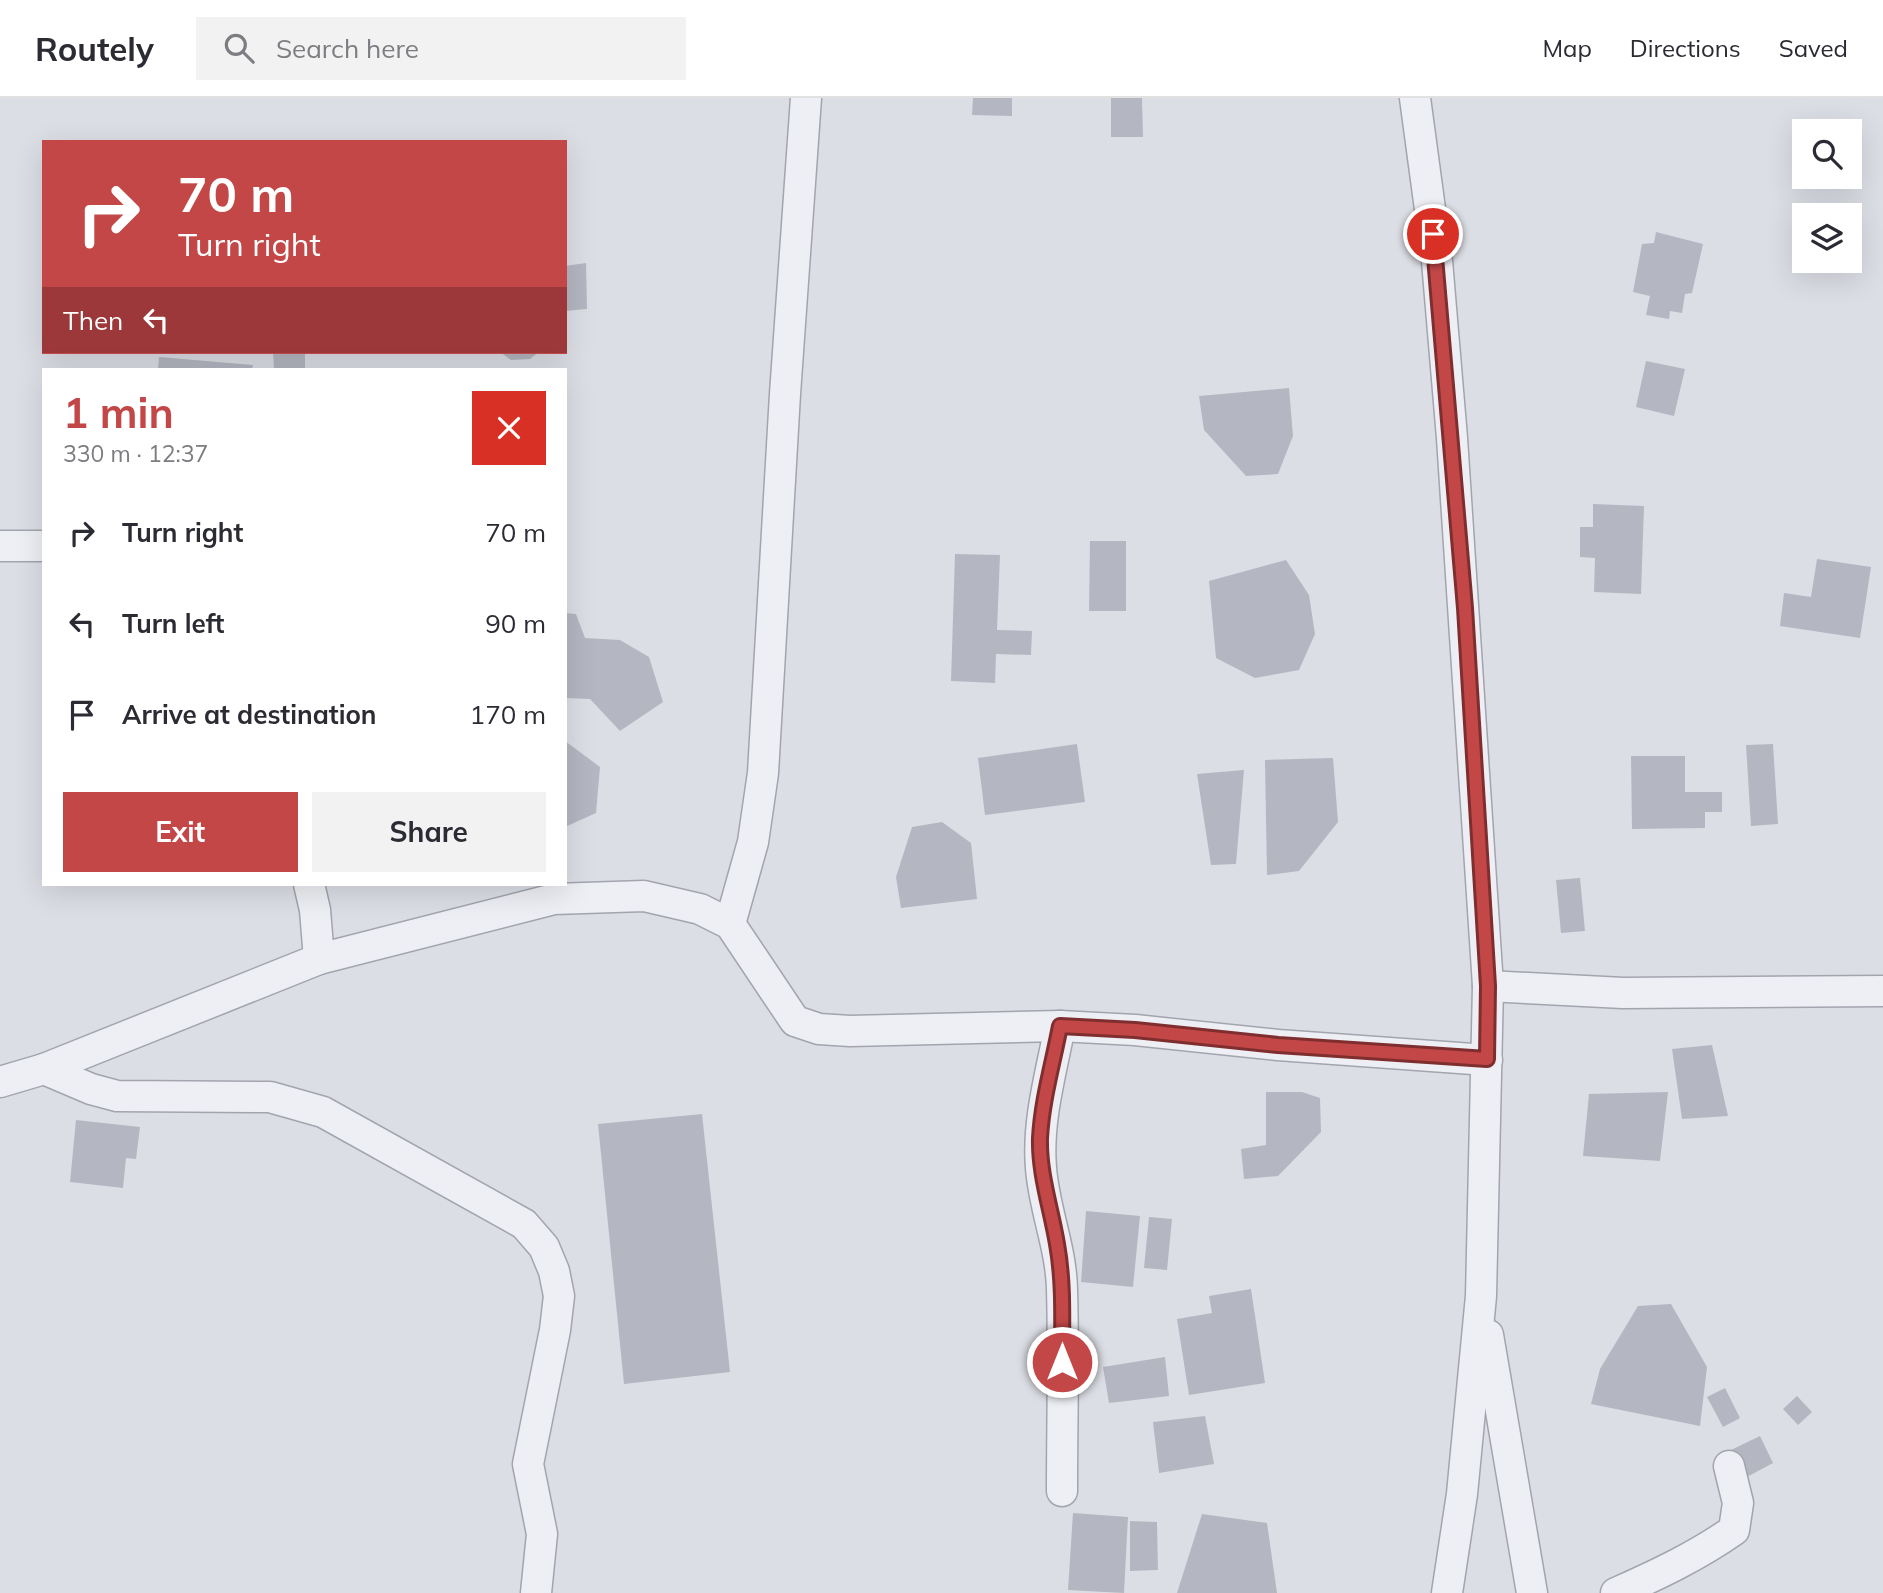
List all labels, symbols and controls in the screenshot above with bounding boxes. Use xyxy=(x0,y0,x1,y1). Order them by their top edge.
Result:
search box xyxy=(196,17,686,80)
text: Routely xyxy=(35,28,154,69)
icon: search xyxy=(220,29,258,67)
text: Search here xyxy=(276,32,419,65)
text: Map xyxy=(1542,33,1592,63)
text: Directions xyxy=(1630,33,1741,63)
text: Saved xyxy=(1779,33,1848,63)
map controls xyxy=(1792,119,1862,273)
button: search xyxy=(1792,119,1862,189)
text: 70 m xyxy=(178,163,294,224)
icon: right xyxy=(63,168,154,259)
button: layers xyxy=(1792,203,1862,273)
pin xyxy=(1403,204,1463,264)
icon: arrive xyxy=(1414,215,1452,253)
text: Turn right xyxy=(178,224,321,264)
icon: left xyxy=(137,301,175,339)
text: Then xyxy=(63,304,123,337)
text: 1 min xyxy=(63,386,174,439)
button: close xyxy=(472,391,546,465)
text: 330 m · 12:37 xyxy=(63,439,208,468)
icon: right xyxy=(63,514,101,552)
text: Turn right xyxy=(122,516,243,549)
text: 70 m xyxy=(485,516,546,549)
icon: left xyxy=(63,605,101,643)
text: Turn left xyxy=(122,607,224,640)
text: 90 m xyxy=(485,607,546,640)
icon: arrive xyxy=(63,696,101,734)
text: Arrive at destination xyxy=(122,698,377,731)
text: 170 m xyxy=(470,698,546,731)
button: Exit xyxy=(63,792,298,872)
button: Share xyxy=(312,792,546,872)
position arrow xyxy=(1025,1325,1099,1399)

